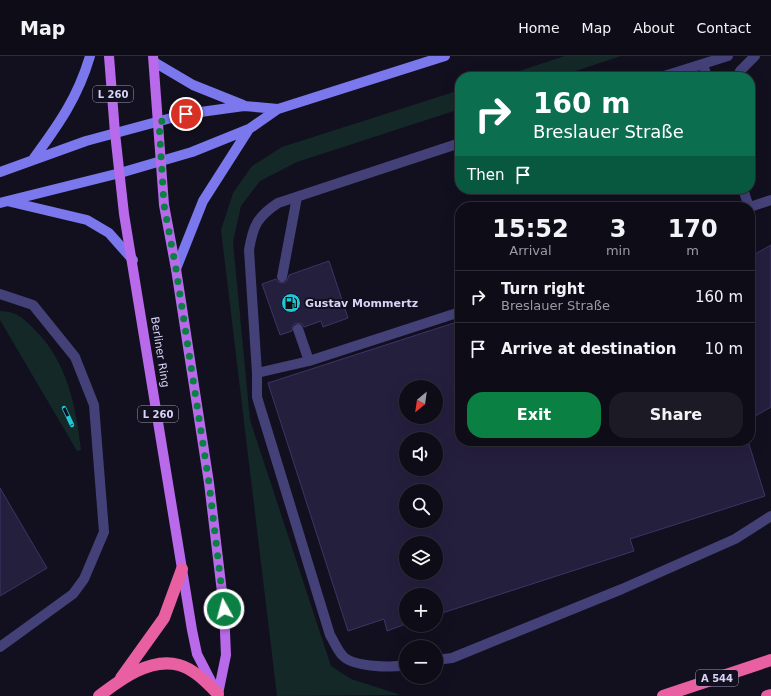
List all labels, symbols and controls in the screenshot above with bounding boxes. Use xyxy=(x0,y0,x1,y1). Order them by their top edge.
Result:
text: Map xyxy=(20,17,65,39)
text: Home xyxy=(518,20,560,36)
text: Map xyxy=(582,20,611,36)
text: About xyxy=(633,20,675,36)
text: Contact xyxy=(697,20,751,36)
road number: L 260 xyxy=(93,86,133,102)
text: 160 m xyxy=(533,87,630,120)
icon: right xyxy=(467,88,519,140)
pin xyxy=(169,97,203,131)
icon: arrive xyxy=(175,103,197,125)
text: Breslauer Straße xyxy=(533,121,684,142)
icon: arrive xyxy=(512,164,534,186)
text: Then xyxy=(467,166,504,184)
text: 15:52 xyxy=(492,215,569,243)
text: 3 xyxy=(610,215,626,243)
text: 170 xyxy=(668,215,718,243)
text: Arrival xyxy=(509,243,552,258)
text: min xyxy=(606,243,630,258)
text: m xyxy=(686,243,699,258)
text: Turn right xyxy=(501,280,585,298)
icon: right xyxy=(467,286,489,308)
text: 160 m xyxy=(695,288,743,306)
fuel station icon: Gustav Mommertz xyxy=(280,292,302,314)
place label: Gustav Mommertz xyxy=(305,297,418,310)
text: Breslauer Straße xyxy=(501,298,610,313)
street label: Berliner Ring xyxy=(148,316,172,388)
icon: arrive xyxy=(467,338,489,360)
text: Arrive at destination xyxy=(501,340,676,358)
text: 10 m xyxy=(705,340,743,358)
north arrow xyxy=(399,380,443,424)
map controls xyxy=(399,380,443,684)
button: Exit xyxy=(467,392,601,438)
button: Share xyxy=(609,392,743,438)
road number: L 260 xyxy=(138,406,178,422)
button: sound xyxy=(399,432,443,476)
button: search xyxy=(399,484,443,528)
button: layers xyxy=(399,536,443,580)
position arrow xyxy=(203,588,245,630)
button: + xyxy=(399,588,443,632)
button: − xyxy=(399,640,443,684)
road number: A 544 xyxy=(696,670,738,686)

